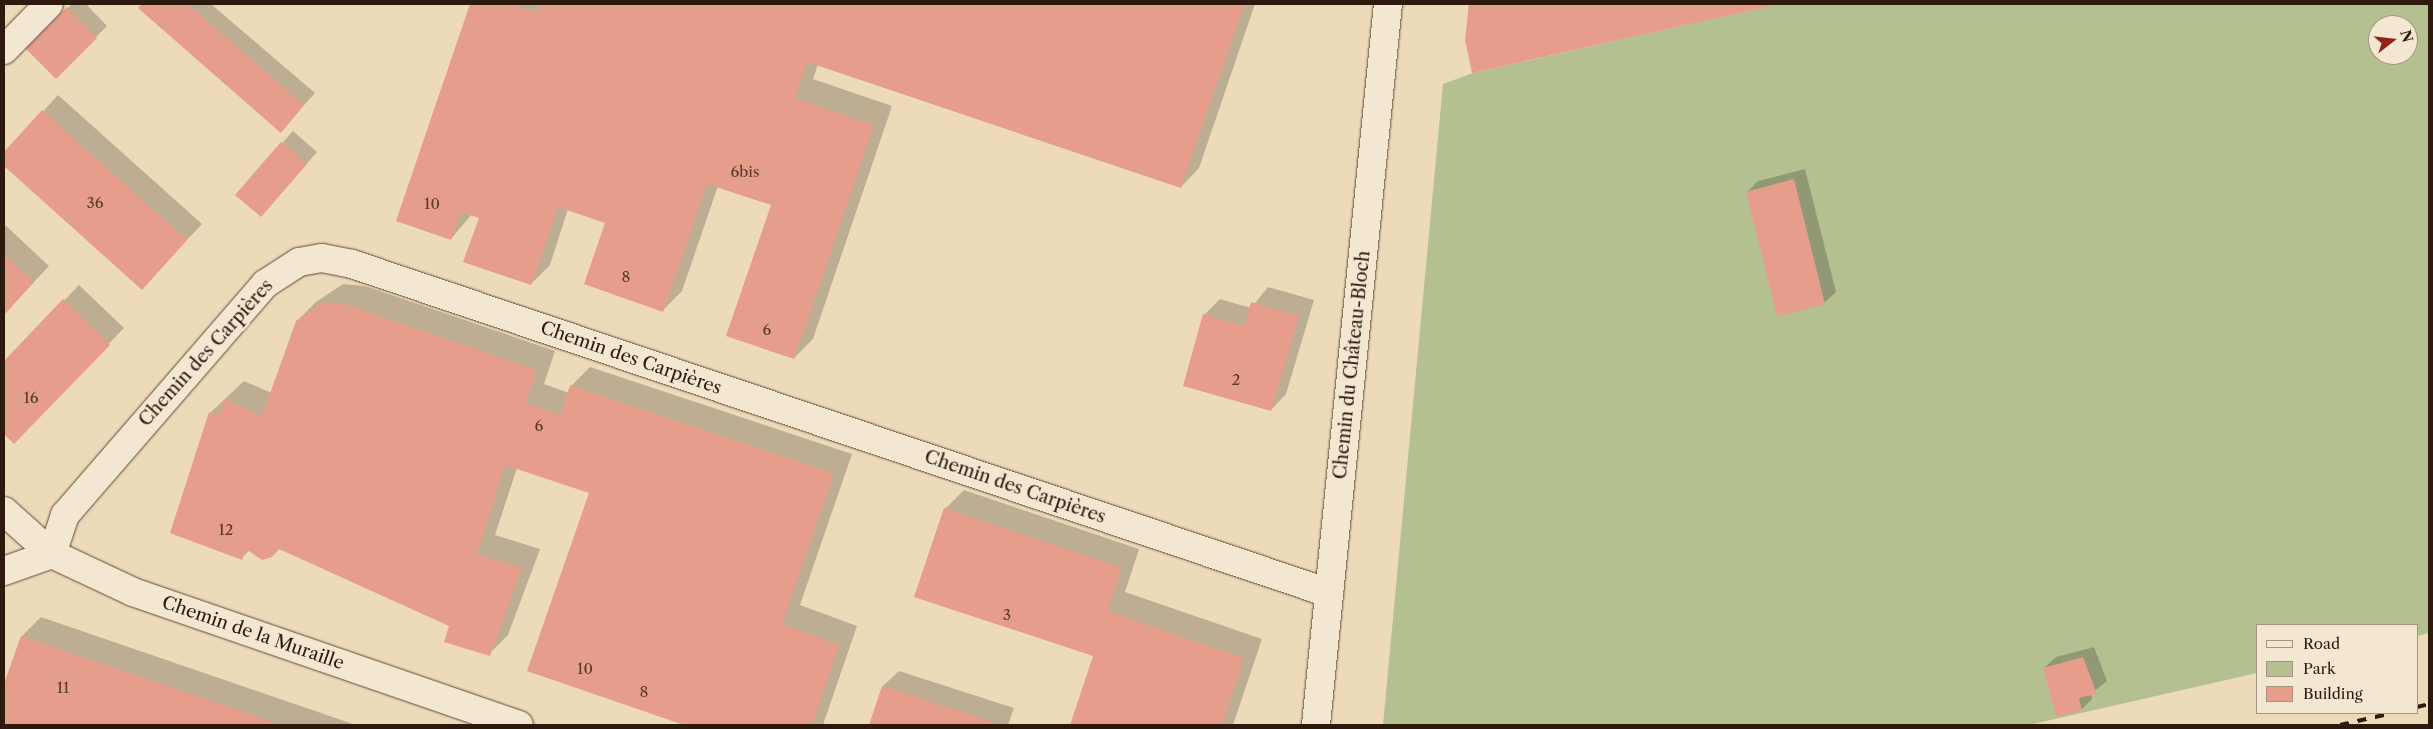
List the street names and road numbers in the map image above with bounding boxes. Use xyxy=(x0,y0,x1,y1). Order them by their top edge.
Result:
street label: Chemin du Château-Bloch xyxy=(1329,250,1375,480)
street label: Chemin des Carpières xyxy=(134,275,278,431)
street label: Chemin des Carpières xyxy=(538,317,724,399)
street label: Chemin des Carpières xyxy=(922,446,1108,528)
street label: Chemin de la Muraille xyxy=(159,592,347,674)

